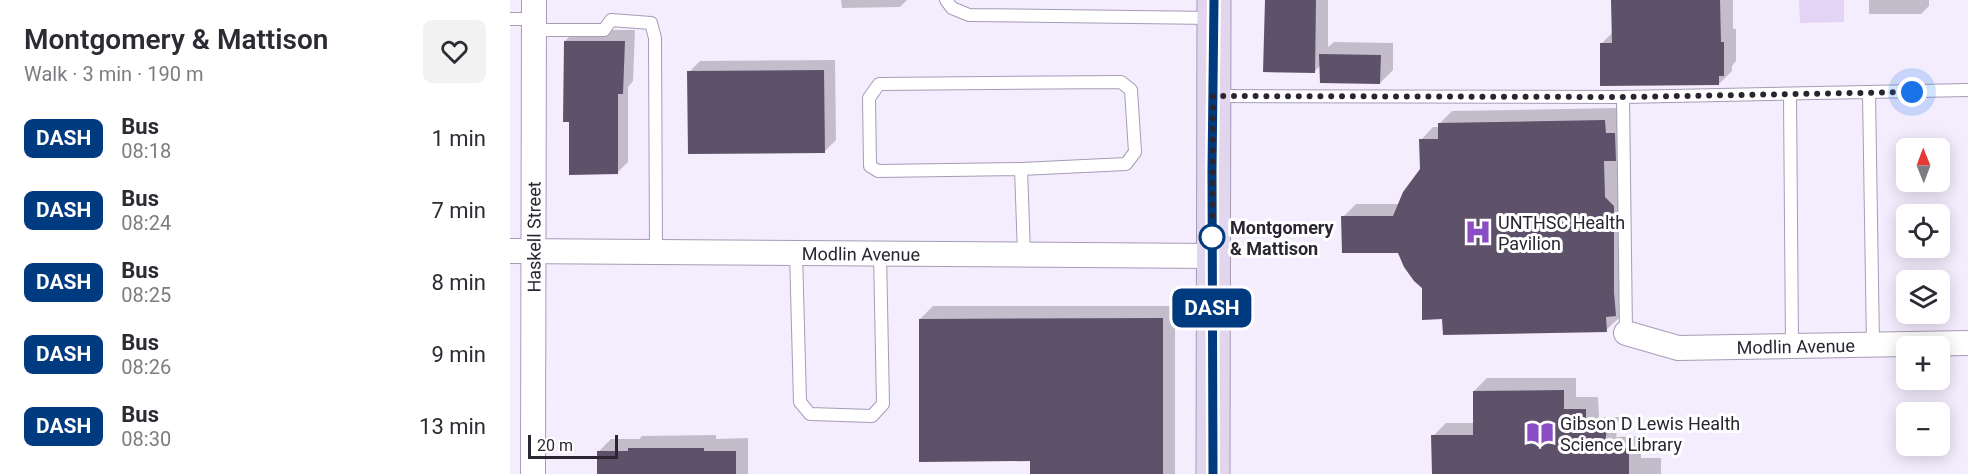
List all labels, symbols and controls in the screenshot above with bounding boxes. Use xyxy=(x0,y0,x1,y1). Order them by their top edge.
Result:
button: heart xyxy=(423,20,486,83)
text: Montgomery & Mattison xyxy=(24,23,328,56)
text: Walk · 3 min · 190 m xyxy=(24,62,203,86)
your location xyxy=(1897,77,1927,107)
text: Bus xyxy=(121,114,159,139)
text: DASH xyxy=(36,126,91,150)
text: 1 min xyxy=(431,126,486,151)
north arrow xyxy=(1896,138,1950,192)
map controls xyxy=(1896,138,1950,456)
text: 08:18 xyxy=(121,139,171,163)
street label: Haskell Street xyxy=(523,181,544,293)
text: Bus xyxy=(121,186,159,211)
text: DASH xyxy=(36,198,91,222)
text: 7 min xyxy=(431,198,486,223)
button: locate xyxy=(1896,204,1950,258)
text: 08:24 xyxy=(121,211,171,235)
place label: UNTHSC Health Pavilion xyxy=(1498,212,1625,254)
place label: Montgomery & Mattison xyxy=(1230,217,1335,259)
hospital icon: UNTHSC Health Pavilion xyxy=(1463,217,1493,247)
marker: Montgomery & Mattison xyxy=(1199,224,1225,250)
street label: Modlin Avenue xyxy=(802,243,920,264)
text: Bus xyxy=(121,258,159,283)
text: DASH xyxy=(36,270,91,294)
text: 8 min xyxy=(431,270,486,295)
button: layers xyxy=(1896,270,1950,324)
text: 08:25 xyxy=(121,283,171,307)
line badge: DASH xyxy=(1170,288,1254,328)
text: DASH xyxy=(1184,296,1240,320)
text: Bus xyxy=(121,330,159,355)
street label: Modlin Avenue xyxy=(1737,334,1855,357)
button: + xyxy=(1896,336,1950,390)
text: DASH xyxy=(36,342,91,366)
text: 9 min xyxy=(431,342,486,367)
text: 08:26 xyxy=(121,355,171,379)
text: Bus xyxy=(121,402,159,427)
button: − xyxy=(1896,402,1950,456)
place label: Gibson D Lewis Health Science Library xyxy=(1560,413,1740,455)
text: DASH xyxy=(36,414,91,438)
text: 13 min xyxy=(419,414,486,439)
library icon: Gibson D Lewis Health Science Library xyxy=(1525,418,1555,448)
text: 08:30 xyxy=(121,427,171,451)
scale bar xyxy=(528,432,618,460)
text: 20 m xyxy=(537,436,573,455)

